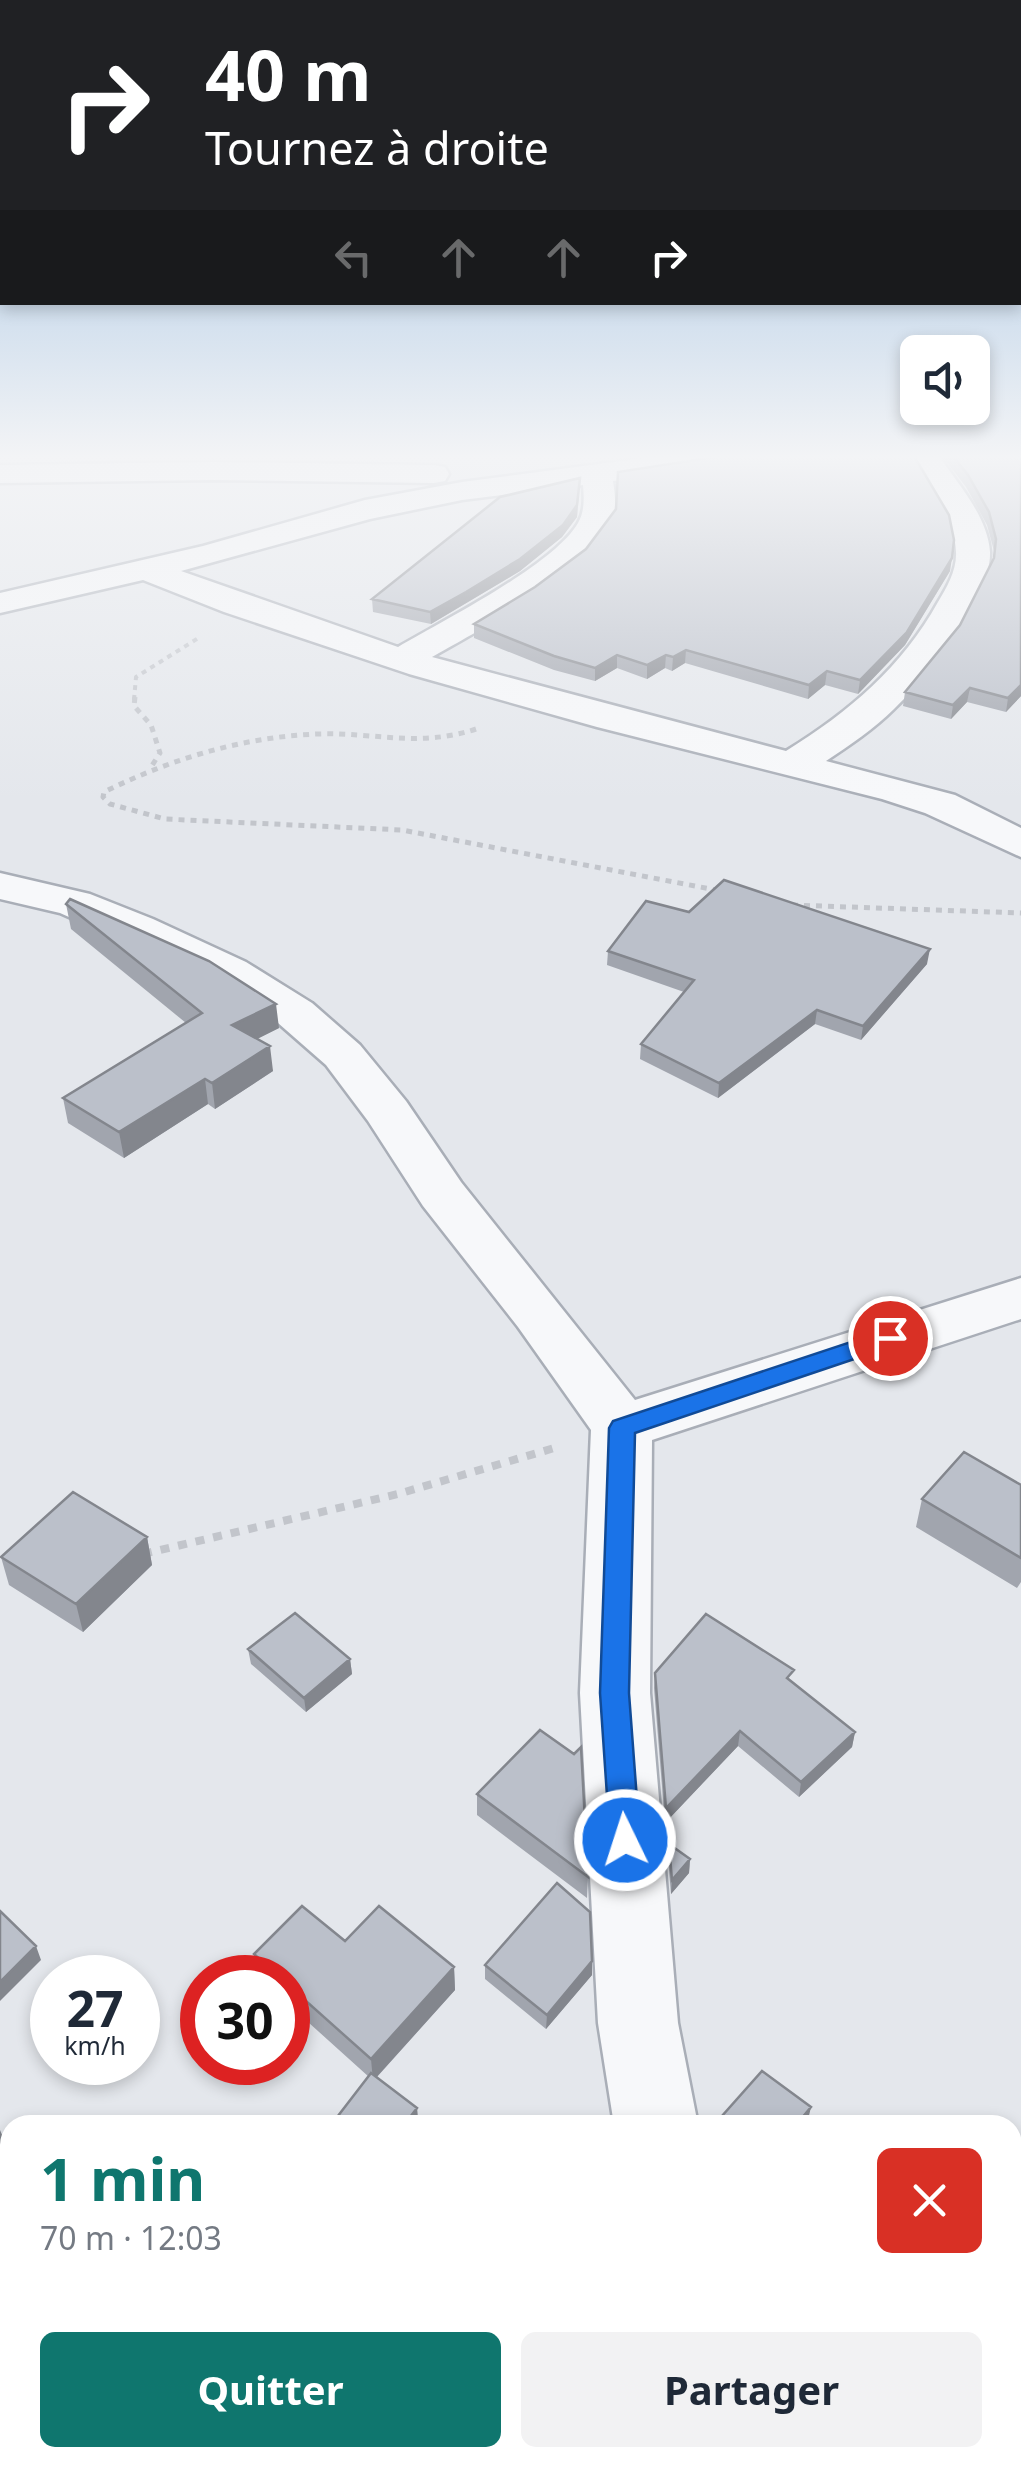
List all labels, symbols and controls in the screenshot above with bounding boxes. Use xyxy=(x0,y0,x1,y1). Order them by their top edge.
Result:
text: 40 m xyxy=(205,26,372,122)
icon: right xyxy=(40,40,170,170)
text: Tournez à droite xyxy=(205,117,549,178)
icon: left xyxy=(326,230,381,285)
icon: ahead xyxy=(431,230,486,285)
icon: ahead xyxy=(536,230,591,285)
icon: right xyxy=(641,230,696,285)
map controls xyxy=(900,335,990,425)
button: sound xyxy=(900,335,990,425)
pin xyxy=(848,1296,933,1381)
icon: arrive xyxy=(863,1311,918,1366)
position arrow xyxy=(573,1788,677,1892)
speed limit sign: 30 xyxy=(180,1955,310,2085)
text: 27 xyxy=(66,1974,124,2042)
text: km/h xyxy=(64,2028,126,2062)
text: 1 min xyxy=(40,2137,205,2219)
button: close xyxy=(877,2148,982,2253)
text: 70 m · 12:03 xyxy=(40,2216,222,2259)
button: Quitter xyxy=(40,2332,501,2447)
button: Partager xyxy=(521,2332,982,2447)

